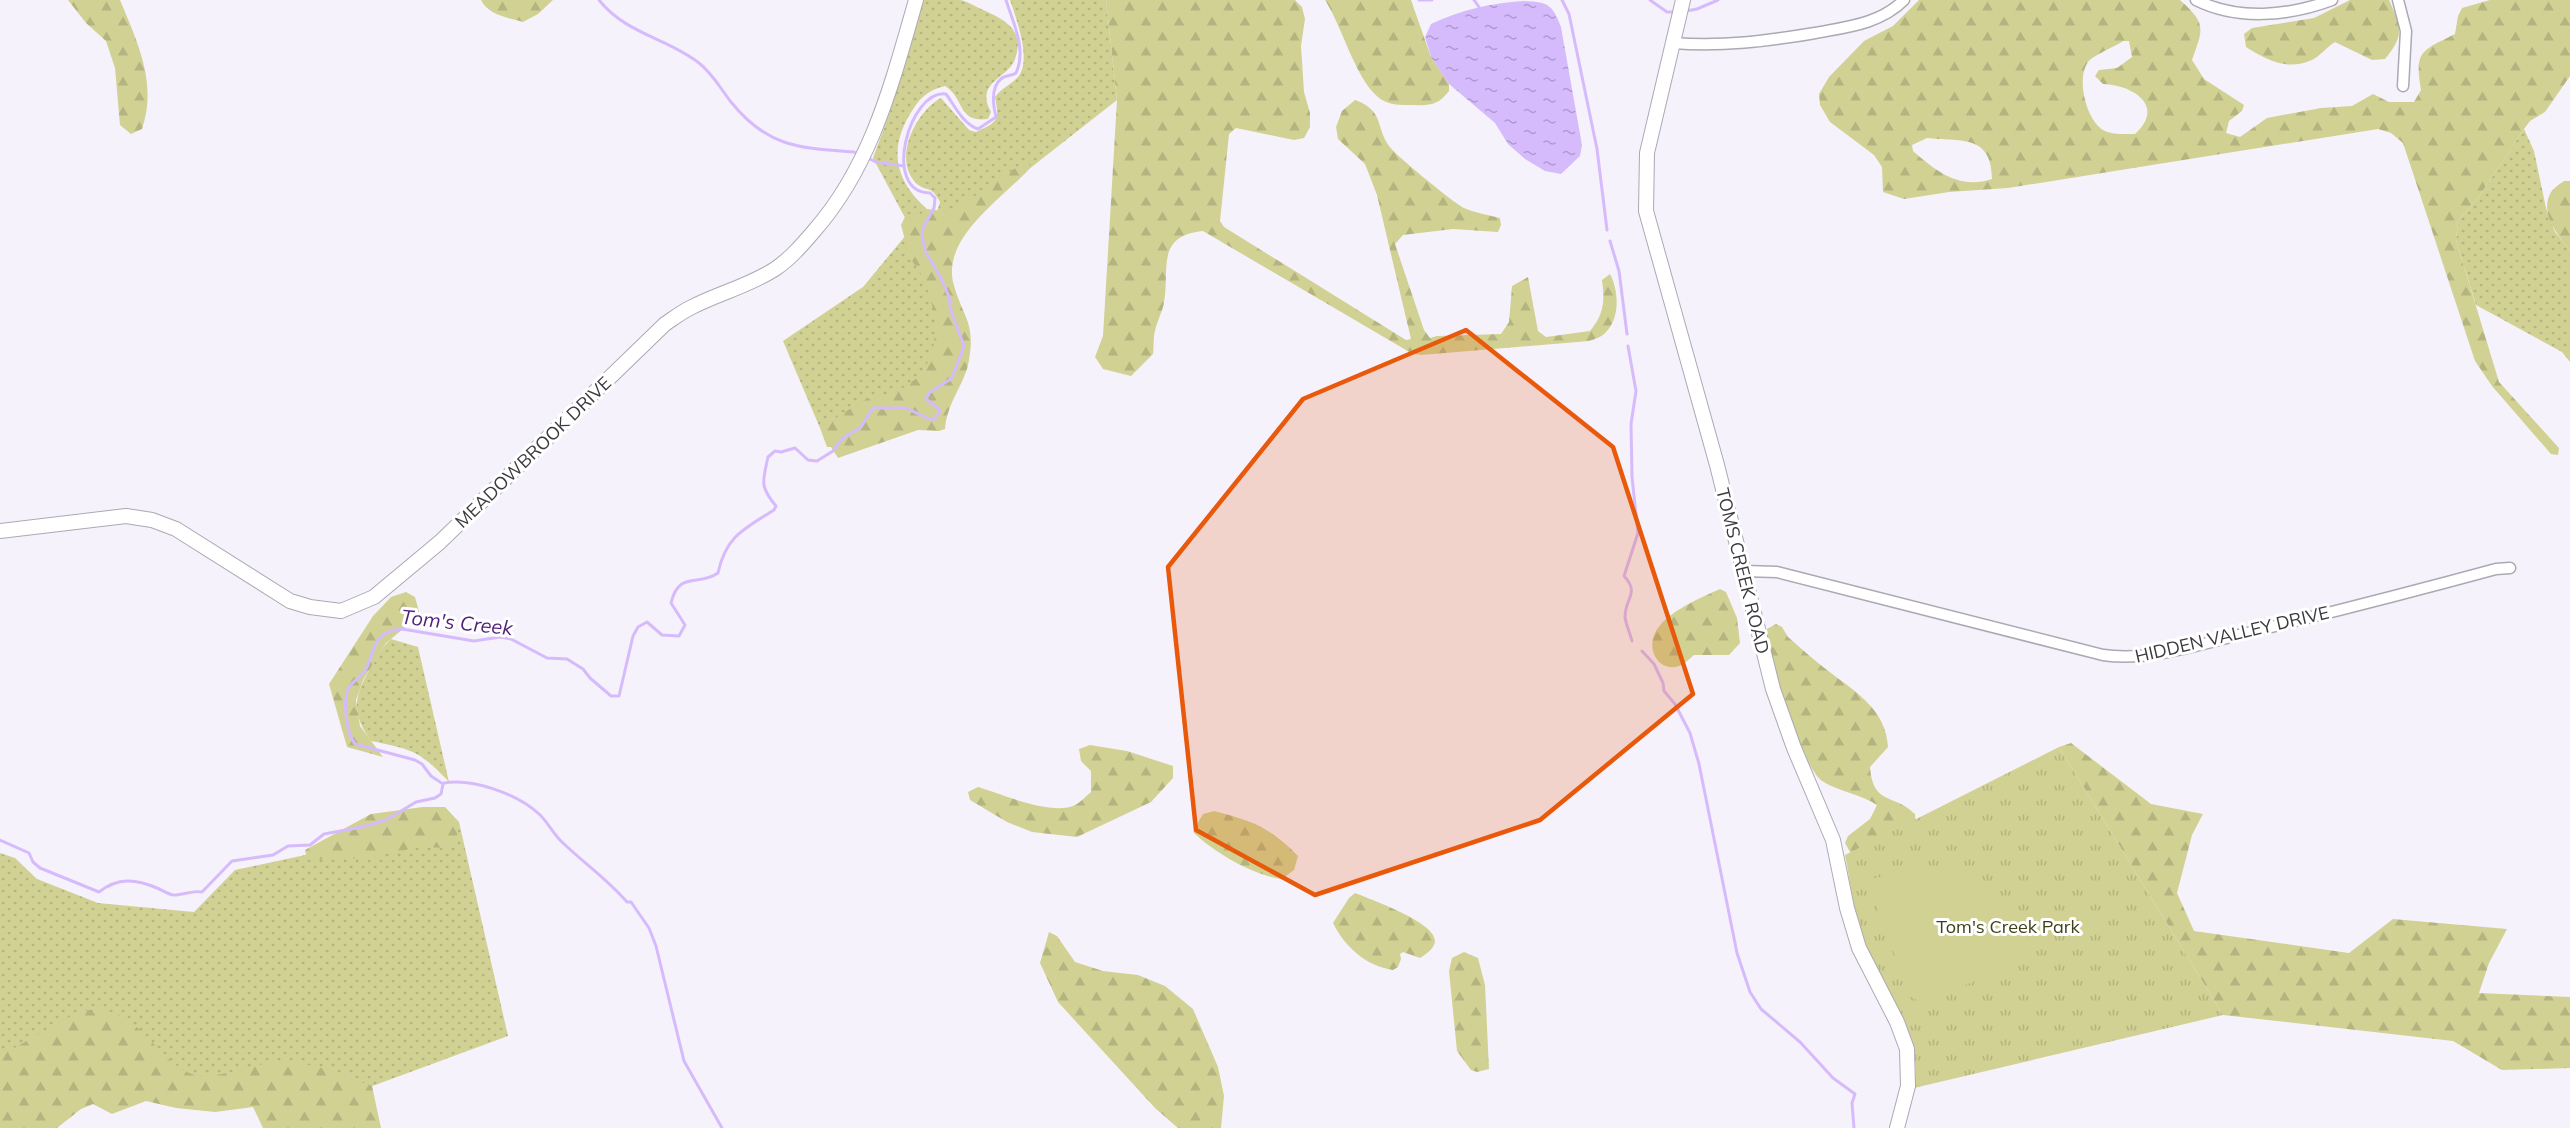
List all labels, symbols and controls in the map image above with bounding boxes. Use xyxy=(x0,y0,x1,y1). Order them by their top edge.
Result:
street label: MEADOWBROOK DRIVE xyxy=(450,371,616,533)
street label: TOMS CREEK ROAD xyxy=(1711,486,1775,656)
street label: HIDDEN VALLEY DRIVE xyxy=(2133,600,2331,668)
water label: Tom's Creek xyxy=(400,604,515,640)
park label: Tom's Creek Park xyxy=(1936,915,2080,938)

